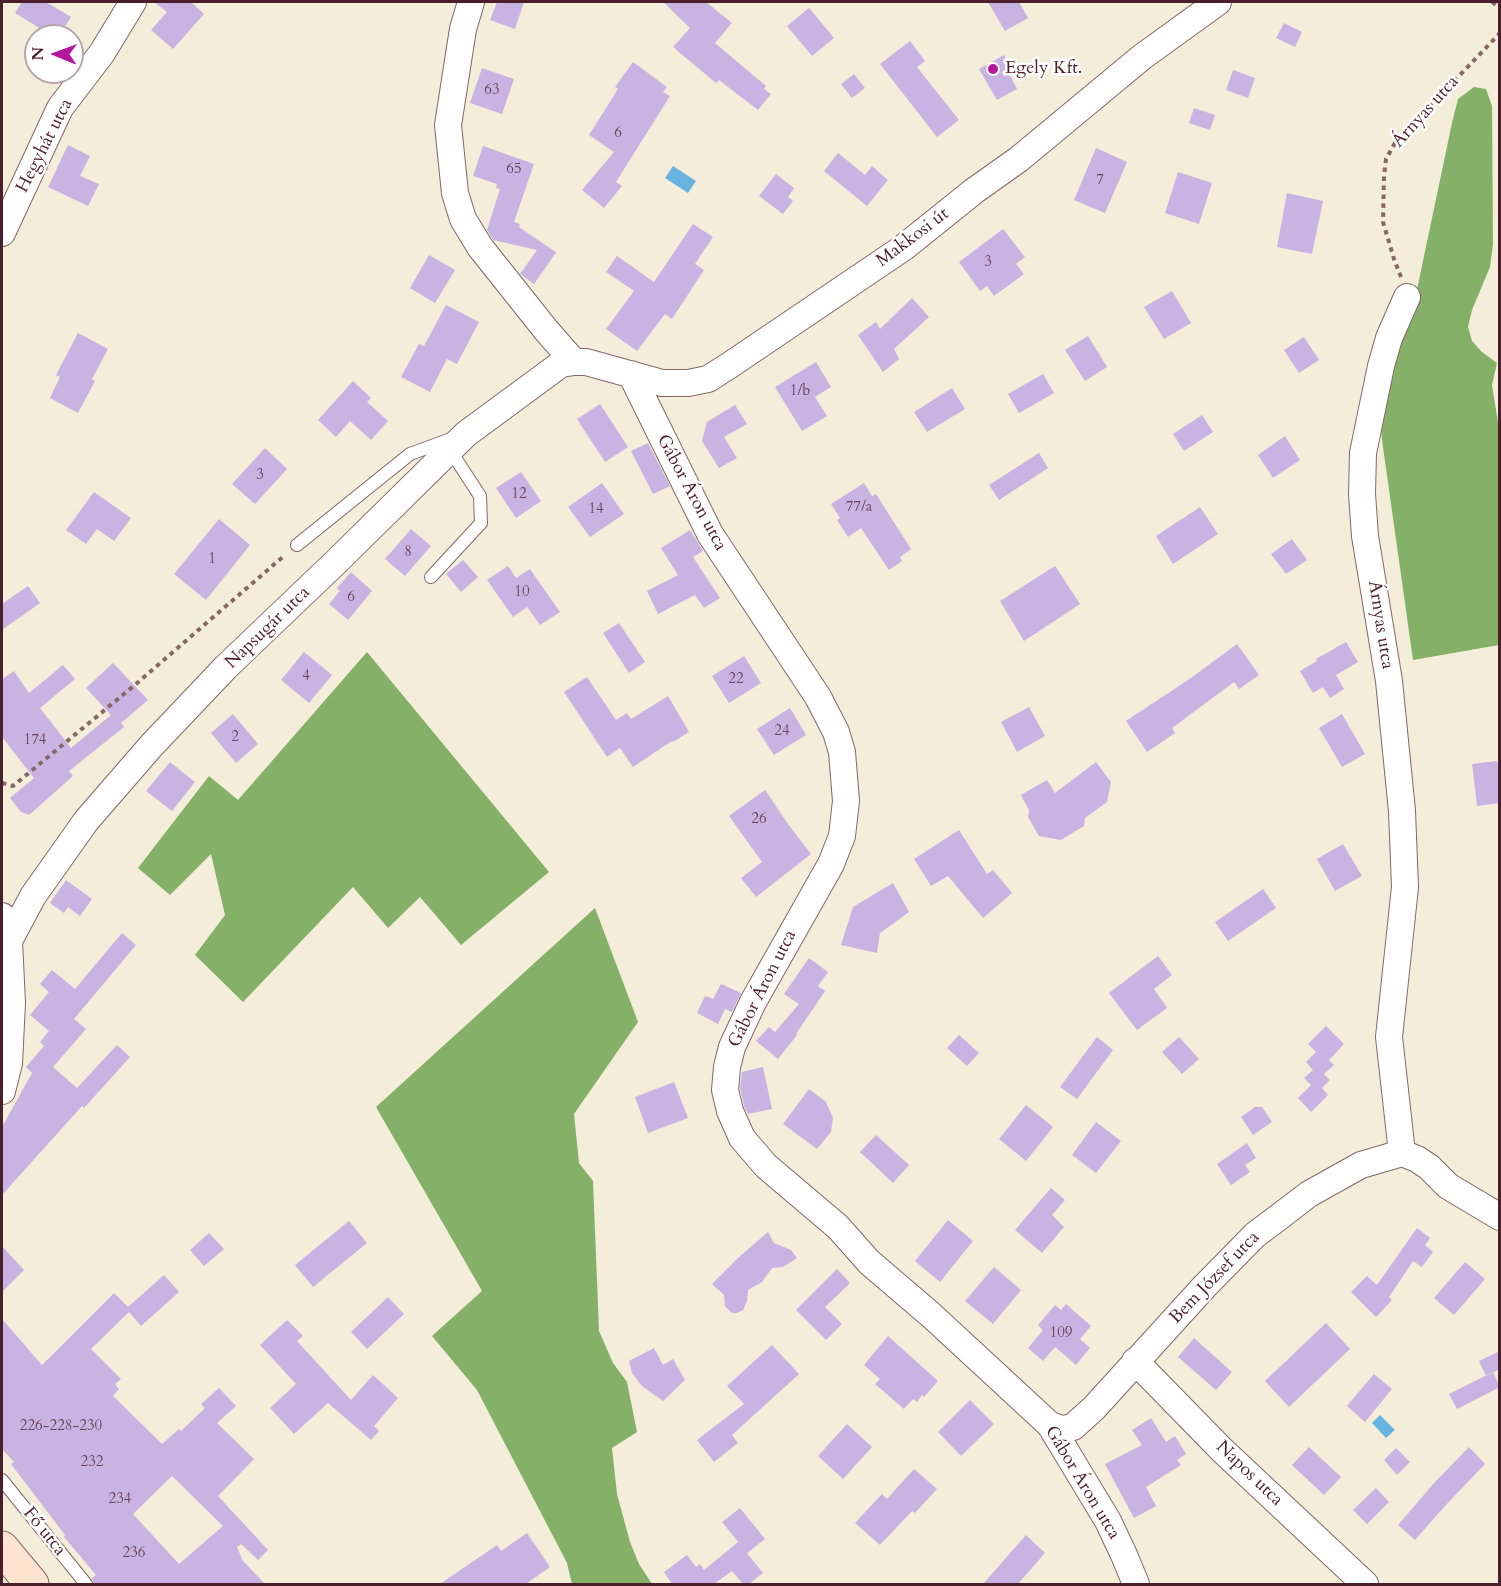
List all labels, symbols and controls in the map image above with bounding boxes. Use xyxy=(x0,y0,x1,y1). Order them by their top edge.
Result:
north arrow xyxy=(24,24,84,84)
text: N xyxy=(27,47,49,61)
place label: Egely Kft. xyxy=(1005,58,1082,80)
marker: Egely Kft. xyxy=(986,62,1000,76)
street label: Árnyas utca xyxy=(1388,72,1464,152)
house number: 63 xyxy=(484,82,500,100)
street label: Hegyhát utca xyxy=(12,95,78,197)
house number: 6 xyxy=(614,125,622,143)
house number: 65 xyxy=(506,161,522,179)
house number: 7 xyxy=(1096,172,1104,190)
street label: Makkosi út xyxy=(872,204,954,272)
house number: 3 xyxy=(984,254,992,272)
house number: 1/b xyxy=(790,383,810,401)
street label: Gábor Áron utca xyxy=(651,431,731,555)
house number: 3 xyxy=(256,467,264,485)
house number: 12 xyxy=(511,486,527,504)
house number: 77/a xyxy=(846,499,872,517)
house number: 14 xyxy=(588,501,604,519)
house number: 8 xyxy=(404,544,412,562)
house number: 1 xyxy=(208,551,216,569)
street label: Árnyas utca xyxy=(1362,579,1398,671)
street label: Napsugár utca xyxy=(221,582,315,674)
house number: 10 xyxy=(514,584,530,602)
house number: 6 xyxy=(347,589,355,607)
house number: 4 xyxy=(302,668,310,686)
house number: 22 xyxy=(728,671,744,689)
house number: 24 xyxy=(774,723,790,741)
house number: 2 xyxy=(231,729,239,747)
house number: 174 xyxy=(23,732,47,750)
house number: 26 xyxy=(751,811,767,829)
street label: Gábor Áron utca xyxy=(724,927,802,1051)
street label: Bem József utca xyxy=(1165,1227,1265,1329)
house number: 109 xyxy=(1049,1325,1073,1343)
house number: 226-228-230 xyxy=(20,1418,102,1436)
street label: Gábor Áron utca xyxy=(1040,1422,1124,1544)
street label: Napos utca xyxy=(1211,1437,1287,1511)
house number: 232 xyxy=(80,1454,104,1472)
house number: 234 xyxy=(108,1491,132,1509)
street label: Fő utca xyxy=(18,1503,70,1561)
house number: 236 xyxy=(122,1545,146,1563)

